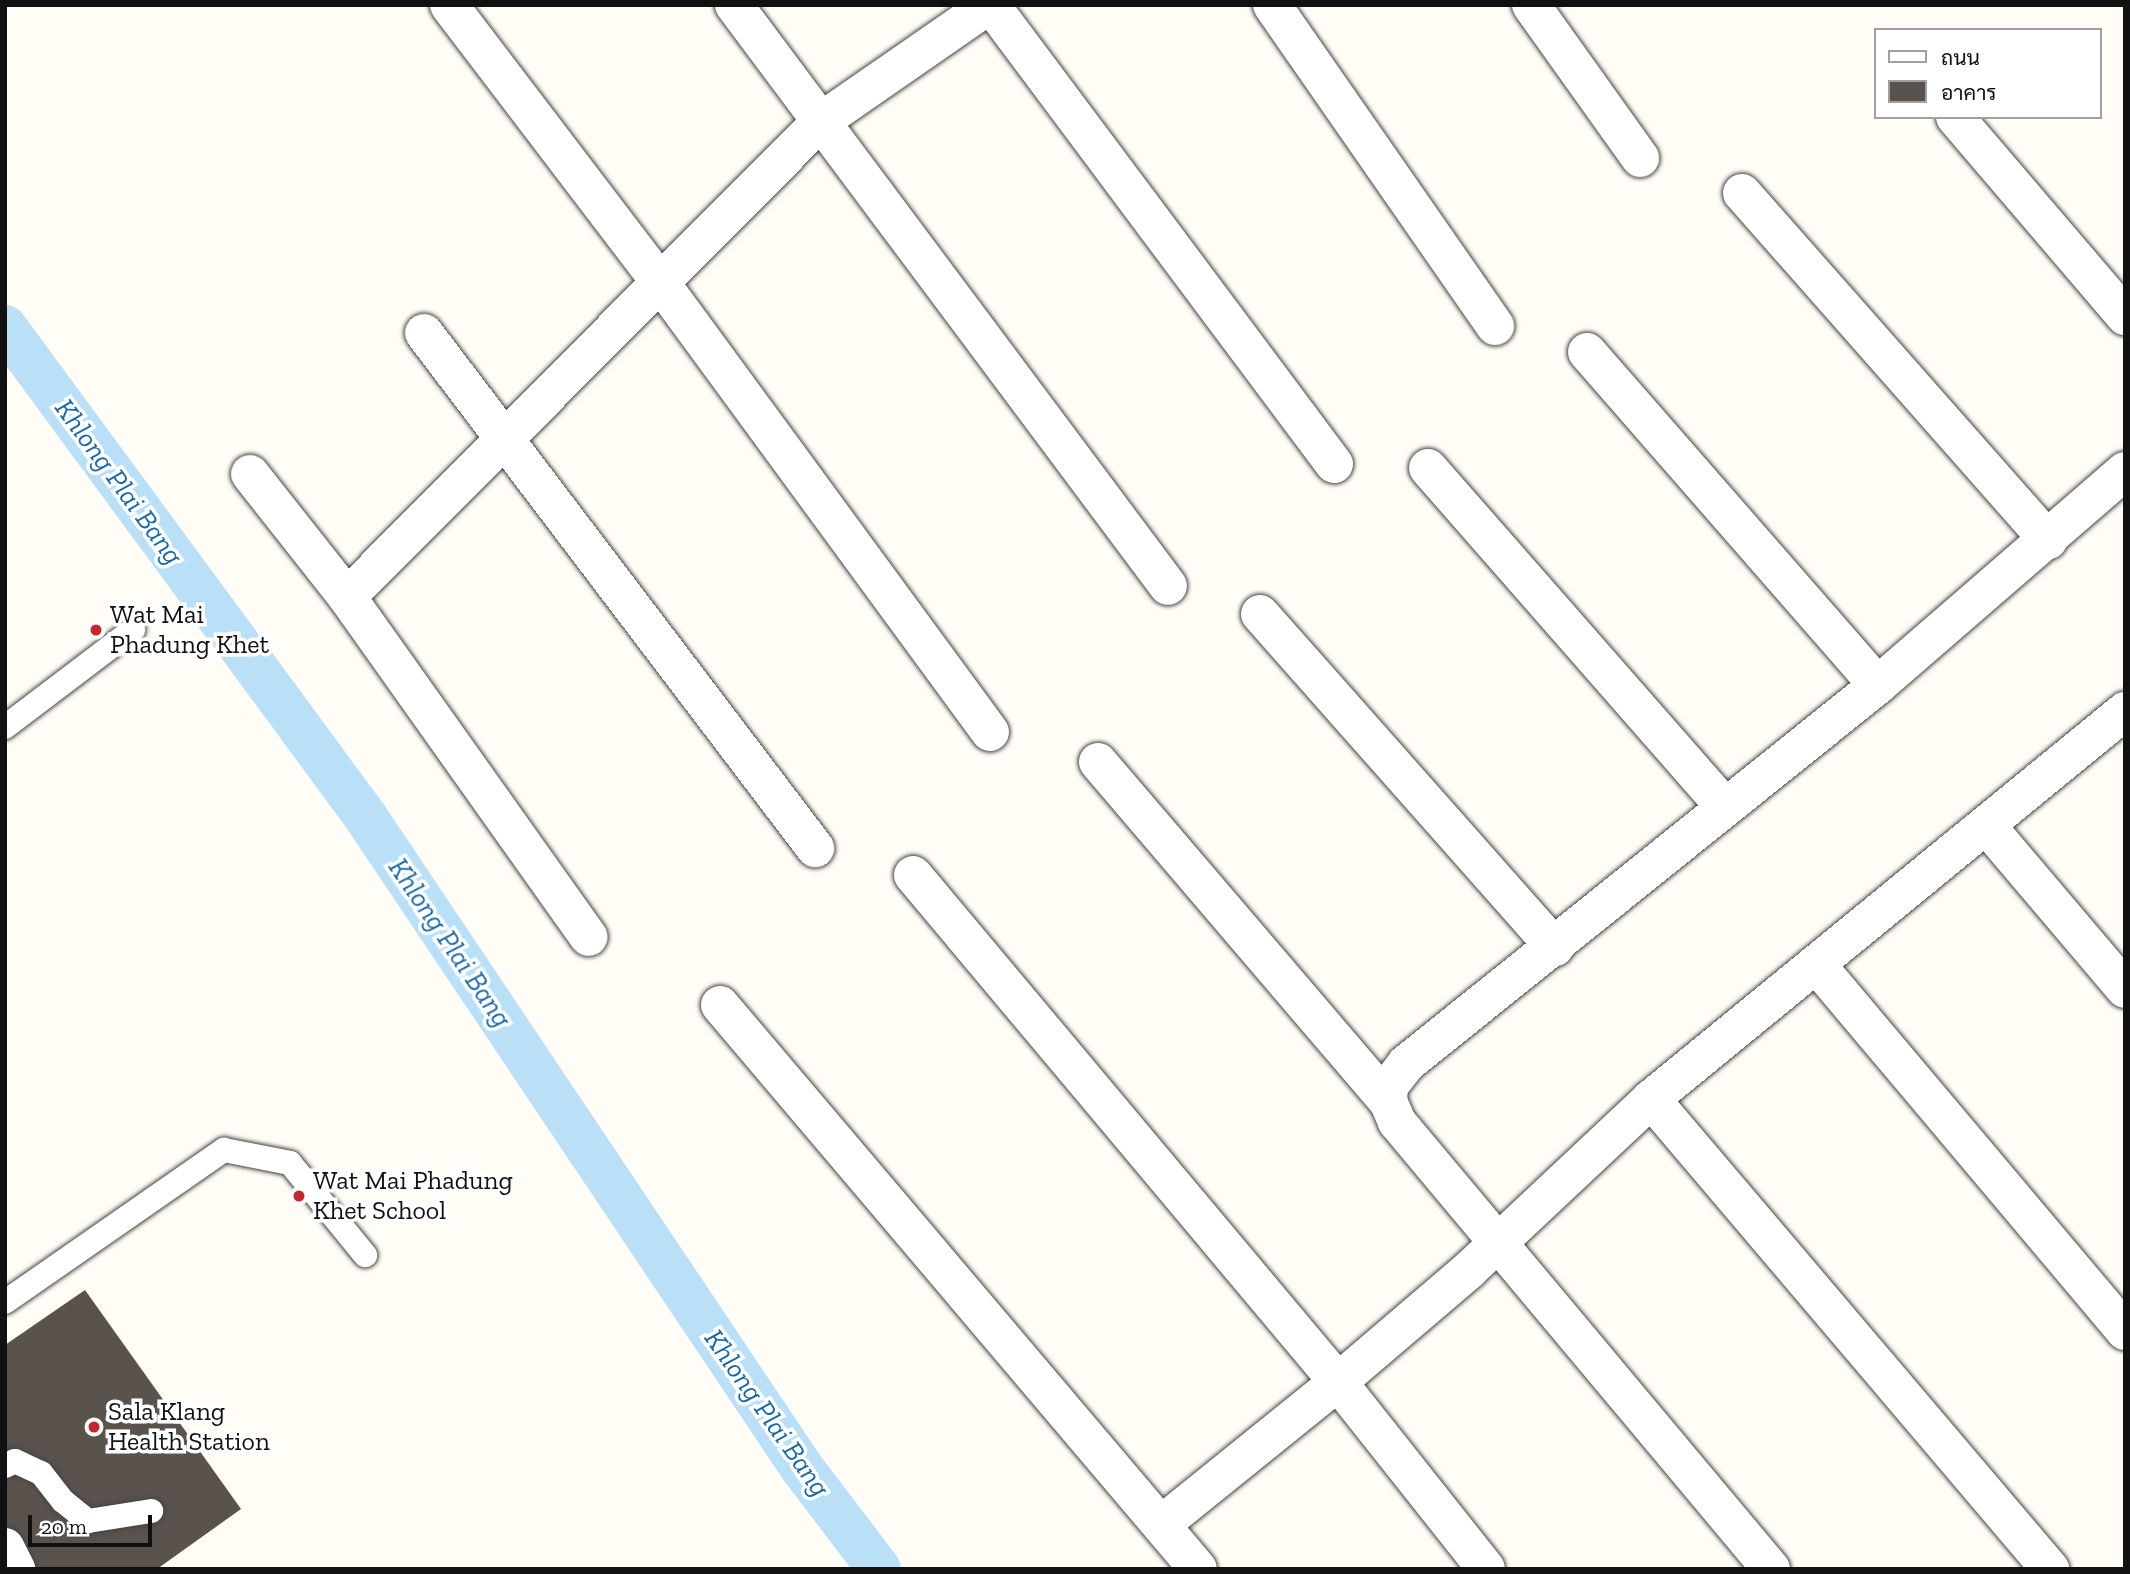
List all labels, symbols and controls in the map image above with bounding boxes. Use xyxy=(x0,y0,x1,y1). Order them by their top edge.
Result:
legend xyxy=(1874,28,2102,119)
text: ถนน xyxy=(1941,45,1980,70)
text: อาคาร xyxy=(1941,80,1997,105)
water label: Khlong Plai Bang xyxy=(48,393,190,571)
place label: Wat Mai Phadung Khet xyxy=(110,599,269,660)
marker: Wat Mai Phadung Khet xyxy=(88,622,104,638)
water label: Khlong Plai Bang xyxy=(381,852,519,1034)
place label: Wat Mai Phadung Khet School xyxy=(313,1165,513,1226)
marker: Wat Mai Phadung Khet School xyxy=(291,1188,307,1204)
water label: Khlong Plai Bang xyxy=(697,1323,837,1503)
place label: Sala Klang Health Station xyxy=(108,1396,270,1458)
marker: Sala Klang Health Station xyxy=(86,1419,102,1435)
scale bar xyxy=(32,1500,156,1544)
text: 20 m xyxy=(41,1514,87,1539)

